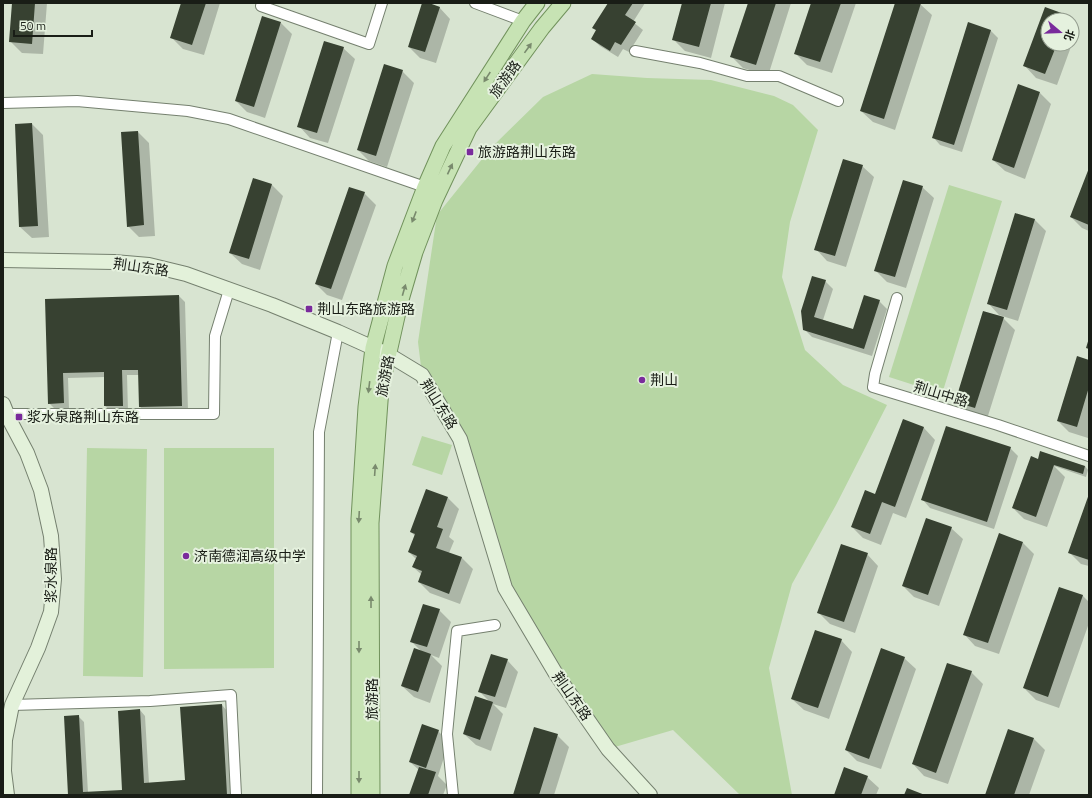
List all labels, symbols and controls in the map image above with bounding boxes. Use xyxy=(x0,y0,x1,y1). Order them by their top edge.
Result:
scale bar xyxy=(14,12,92,38)
north arrow xyxy=(1040,12,1080,52)
text: 50 m xyxy=(20,16,46,35)
text: 北 xyxy=(1060,27,1079,43)
one-way arrow xyxy=(523,42,532,53)
street label: 旅游路 xyxy=(484,56,525,102)
one-way arrow xyxy=(483,72,491,82)
place label: 旅游路荆山东路 xyxy=(478,141,576,162)
marker: 旅游路荆山东路 xyxy=(465,147,475,157)
one-way arrow xyxy=(447,163,453,174)
one-way arrow xyxy=(410,211,416,223)
street label: 荆山东路 xyxy=(112,252,170,281)
one-way arrow xyxy=(401,284,407,296)
place label: 荆山东路旅游路 xyxy=(317,298,415,319)
marker: 荆山东路旅游路 xyxy=(304,304,314,314)
street label: 旅游路 xyxy=(370,353,399,399)
place label: 荆山 xyxy=(650,369,678,390)
street label: 荆山东路 xyxy=(416,374,463,433)
marker: 荆山 xyxy=(637,375,647,385)
street label: 荆山中路 xyxy=(911,375,971,412)
one-way arrow xyxy=(366,381,372,393)
place label: 浆水泉路荆山东路 xyxy=(27,406,139,427)
marker: 浆水泉路荆山东路 xyxy=(14,412,24,422)
one-way arrow xyxy=(371,464,378,476)
one-way arrow xyxy=(356,511,363,523)
place label: 济南德润高级中学 xyxy=(194,545,306,566)
street label: 浆水泉路 xyxy=(40,547,61,603)
marker: 济南德润高级中学 xyxy=(181,551,191,561)
one-way arrow xyxy=(368,595,374,608)
one-way arrow xyxy=(356,641,362,654)
street label: 荆山东路 xyxy=(548,667,597,725)
street label: 旅游路 xyxy=(361,678,382,720)
one-way arrow xyxy=(356,771,362,784)

